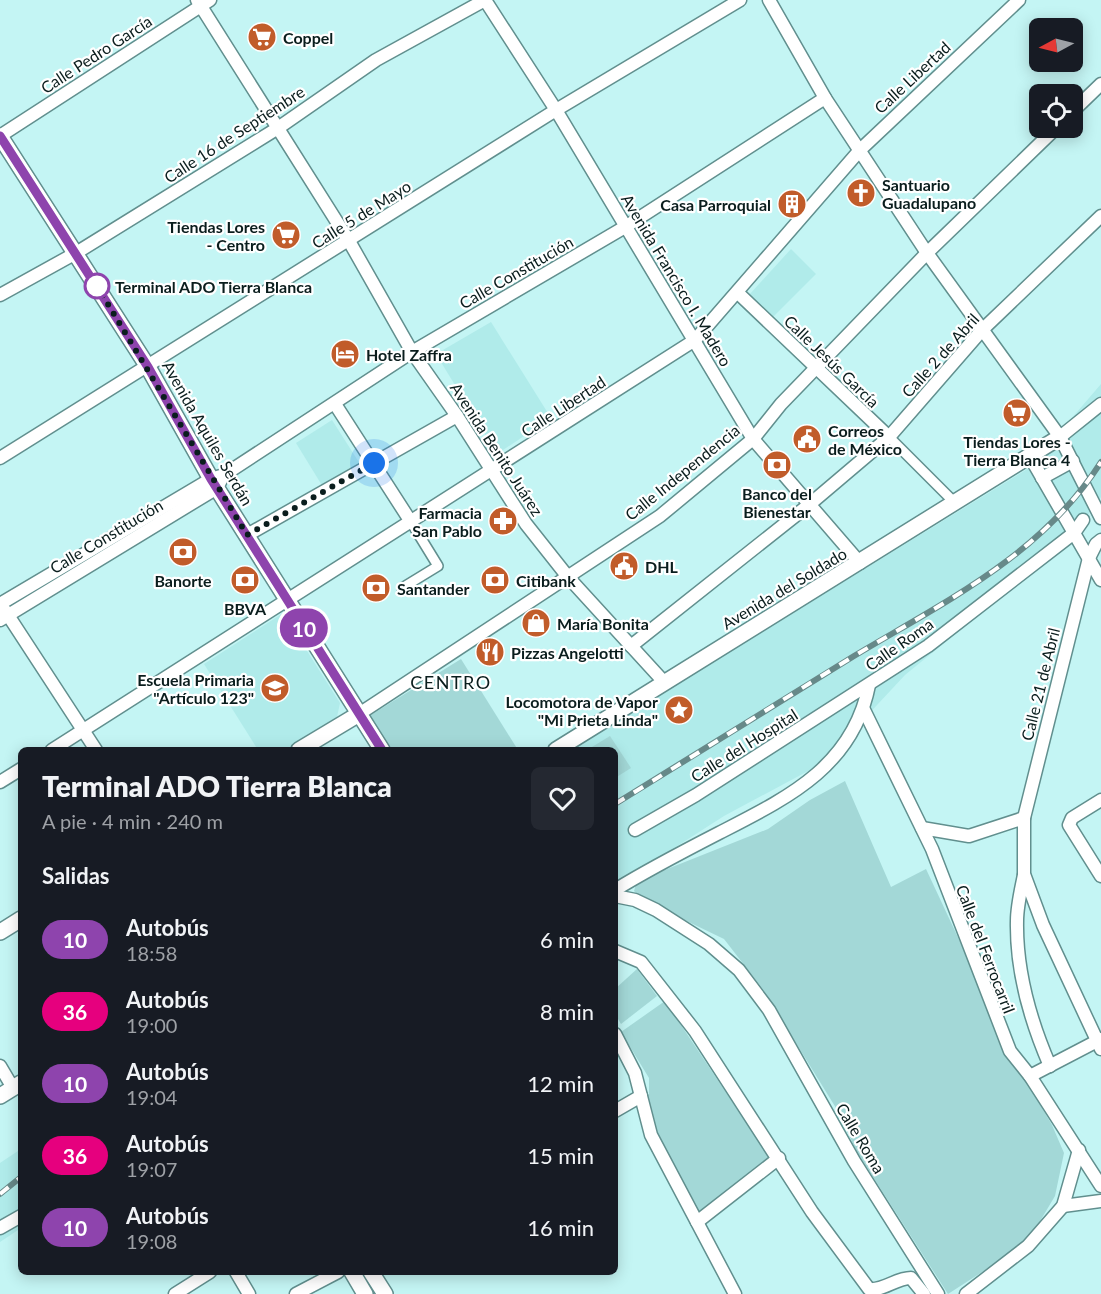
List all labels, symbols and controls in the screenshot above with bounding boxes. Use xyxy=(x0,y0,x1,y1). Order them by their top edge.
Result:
street label: Calle Pedro García xyxy=(37,11,155,97)
north arrow xyxy=(1029,18,1083,72)
map controls xyxy=(1029,18,1083,138)
supermarket icon: Coppel xyxy=(246,21,278,53)
place label: Coppel xyxy=(283,28,333,47)
street label: Calle Libertad xyxy=(870,37,954,117)
street label: Calle 16 de Septiembre xyxy=(160,82,308,186)
button: locate xyxy=(1029,84,1083,138)
place label: Santuario Guadalupano xyxy=(882,175,976,212)
street label: Calle 5 de Mayo xyxy=(308,176,414,252)
church icon: Santuario Guadalupano xyxy=(845,177,877,209)
building icon: Casa Parroquial xyxy=(776,188,808,220)
street label: Avenida Francisco I. Madero xyxy=(618,191,736,369)
place label: Casa Parroquial xyxy=(660,195,771,214)
place label: Tiendas Lores - Centro xyxy=(167,217,265,254)
supermarket icon: Tiendas Lores - Centro xyxy=(270,219,302,251)
street label: Calle Constitución xyxy=(456,232,576,312)
marker: Terminal ADO Tierra Blanca xyxy=(84,273,110,299)
place label: Terminal ADO Tierra Blanca xyxy=(115,277,312,296)
street label: Calle 2 de Abril xyxy=(897,309,983,401)
street label: Calle Jesús García xyxy=(781,311,883,411)
hotel icon: Hotel Zaffra xyxy=(329,338,361,370)
place label: Hotel Zaffra xyxy=(366,345,452,364)
street label: Avenida Aquiles Serdán xyxy=(159,357,257,509)
street label: Calle Libertad xyxy=(517,372,609,440)
street label: Avenida Benito Juárez xyxy=(447,379,547,519)
supermarket icon: Tiendas Lores - Tierra Blanca 4 xyxy=(1001,397,1033,429)
street label: Calle Independencia xyxy=(621,420,743,524)
place label: Correos de México xyxy=(828,421,902,458)
public building icon: Correos de México xyxy=(791,423,823,455)
place label: Tiendas Lores - Tierra Blanca 4 xyxy=(963,432,1071,469)
your location xyxy=(359,448,389,478)
bank icon: Banco del Bienestar xyxy=(761,449,793,481)
place label: Banco del Bienestar xyxy=(742,484,812,521)
street label: Calle Constitución xyxy=(46,495,166,577)
place label: Farmacia San Pablo xyxy=(412,503,482,540)
pharmacy icon: Farmacia San Pablo xyxy=(487,505,519,537)
bank icon: Banorte xyxy=(167,536,199,568)
street label: Avenida del Soldado xyxy=(718,543,850,633)
public building icon: DHL xyxy=(608,550,640,582)
place label: DHL xyxy=(645,557,678,576)
bank icon: BBVA xyxy=(229,564,261,596)
bank icon: Citibank xyxy=(479,564,511,596)
place label: Banorte xyxy=(154,571,212,590)
place label: Citibank xyxy=(516,571,576,590)
bank icon: Santander xyxy=(360,572,392,604)
place label: Santander xyxy=(397,579,469,598)
place label: BBVA xyxy=(224,599,267,618)
shop icon: María Bonita xyxy=(520,607,552,639)
line badge: 10 xyxy=(277,608,331,648)
place label: María Bonita xyxy=(557,614,649,633)
street label: Calle Roma xyxy=(861,614,937,674)
text: 10 xyxy=(292,616,316,641)
street label: Calle 21 de Abril xyxy=(1017,626,1063,742)
restaurant icon: Pizzas Angelotti xyxy=(474,636,506,668)
place label: Pizzas Angelotti xyxy=(511,643,624,662)
place label: Escuela Primaria "Artículo 123" xyxy=(137,670,254,707)
district label: CENTRO xyxy=(410,671,492,693)
school or university icon: Escuela Primaria "Artículo 123" xyxy=(259,672,291,704)
place label: Locomotora de Vapor "Mi Prieta Linda" xyxy=(506,692,658,729)
place icon: Locomotora de Vapor "Mi Prieta Linda" xyxy=(663,694,695,726)
street label: Calle del Hospital xyxy=(687,705,801,785)
button: heart xyxy=(531,767,594,830)
text: Terminal ADO Tierra Blanca xyxy=(42,769,392,803)
text: A pie · 4 min · 240 m xyxy=(42,809,223,833)
text: Salidas xyxy=(42,862,109,889)
street label: Calle del Ferrocarril xyxy=(953,882,1019,1016)
text: Autobús xyxy=(126,914,209,941)
text: 6 min xyxy=(540,926,594,953)
text: 10 xyxy=(63,927,87,952)
text: 18:58 xyxy=(126,941,177,965)
text: Autobús xyxy=(126,986,209,1013)
text: 8 min xyxy=(540,998,594,1025)
text: 36 xyxy=(63,999,87,1024)
text: 19:00 xyxy=(126,1013,177,1037)
text: Autobús xyxy=(126,1058,209,1085)
text: 12 min xyxy=(527,1070,594,1097)
text: 10 xyxy=(63,1071,87,1096)
text: 19:04 xyxy=(126,1085,177,1109)
street label: Calle Roma xyxy=(833,1099,889,1177)
text: Autobús xyxy=(126,1130,209,1157)
text: 15 min xyxy=(527,1142,594,1169)
text: 36 xyxy=(63,1143,87,1168)
text: 19:07 xyxy=(126,1157,177,1181)
text: Autobús xyxy=(126,1202,209,1229)
text: 16 min xyxy=(527,1214,594,1241)
text: 10 xyxy=(63,1215,87,1240)
text: 19:08 xyxy=(126,1229,177,1253)

